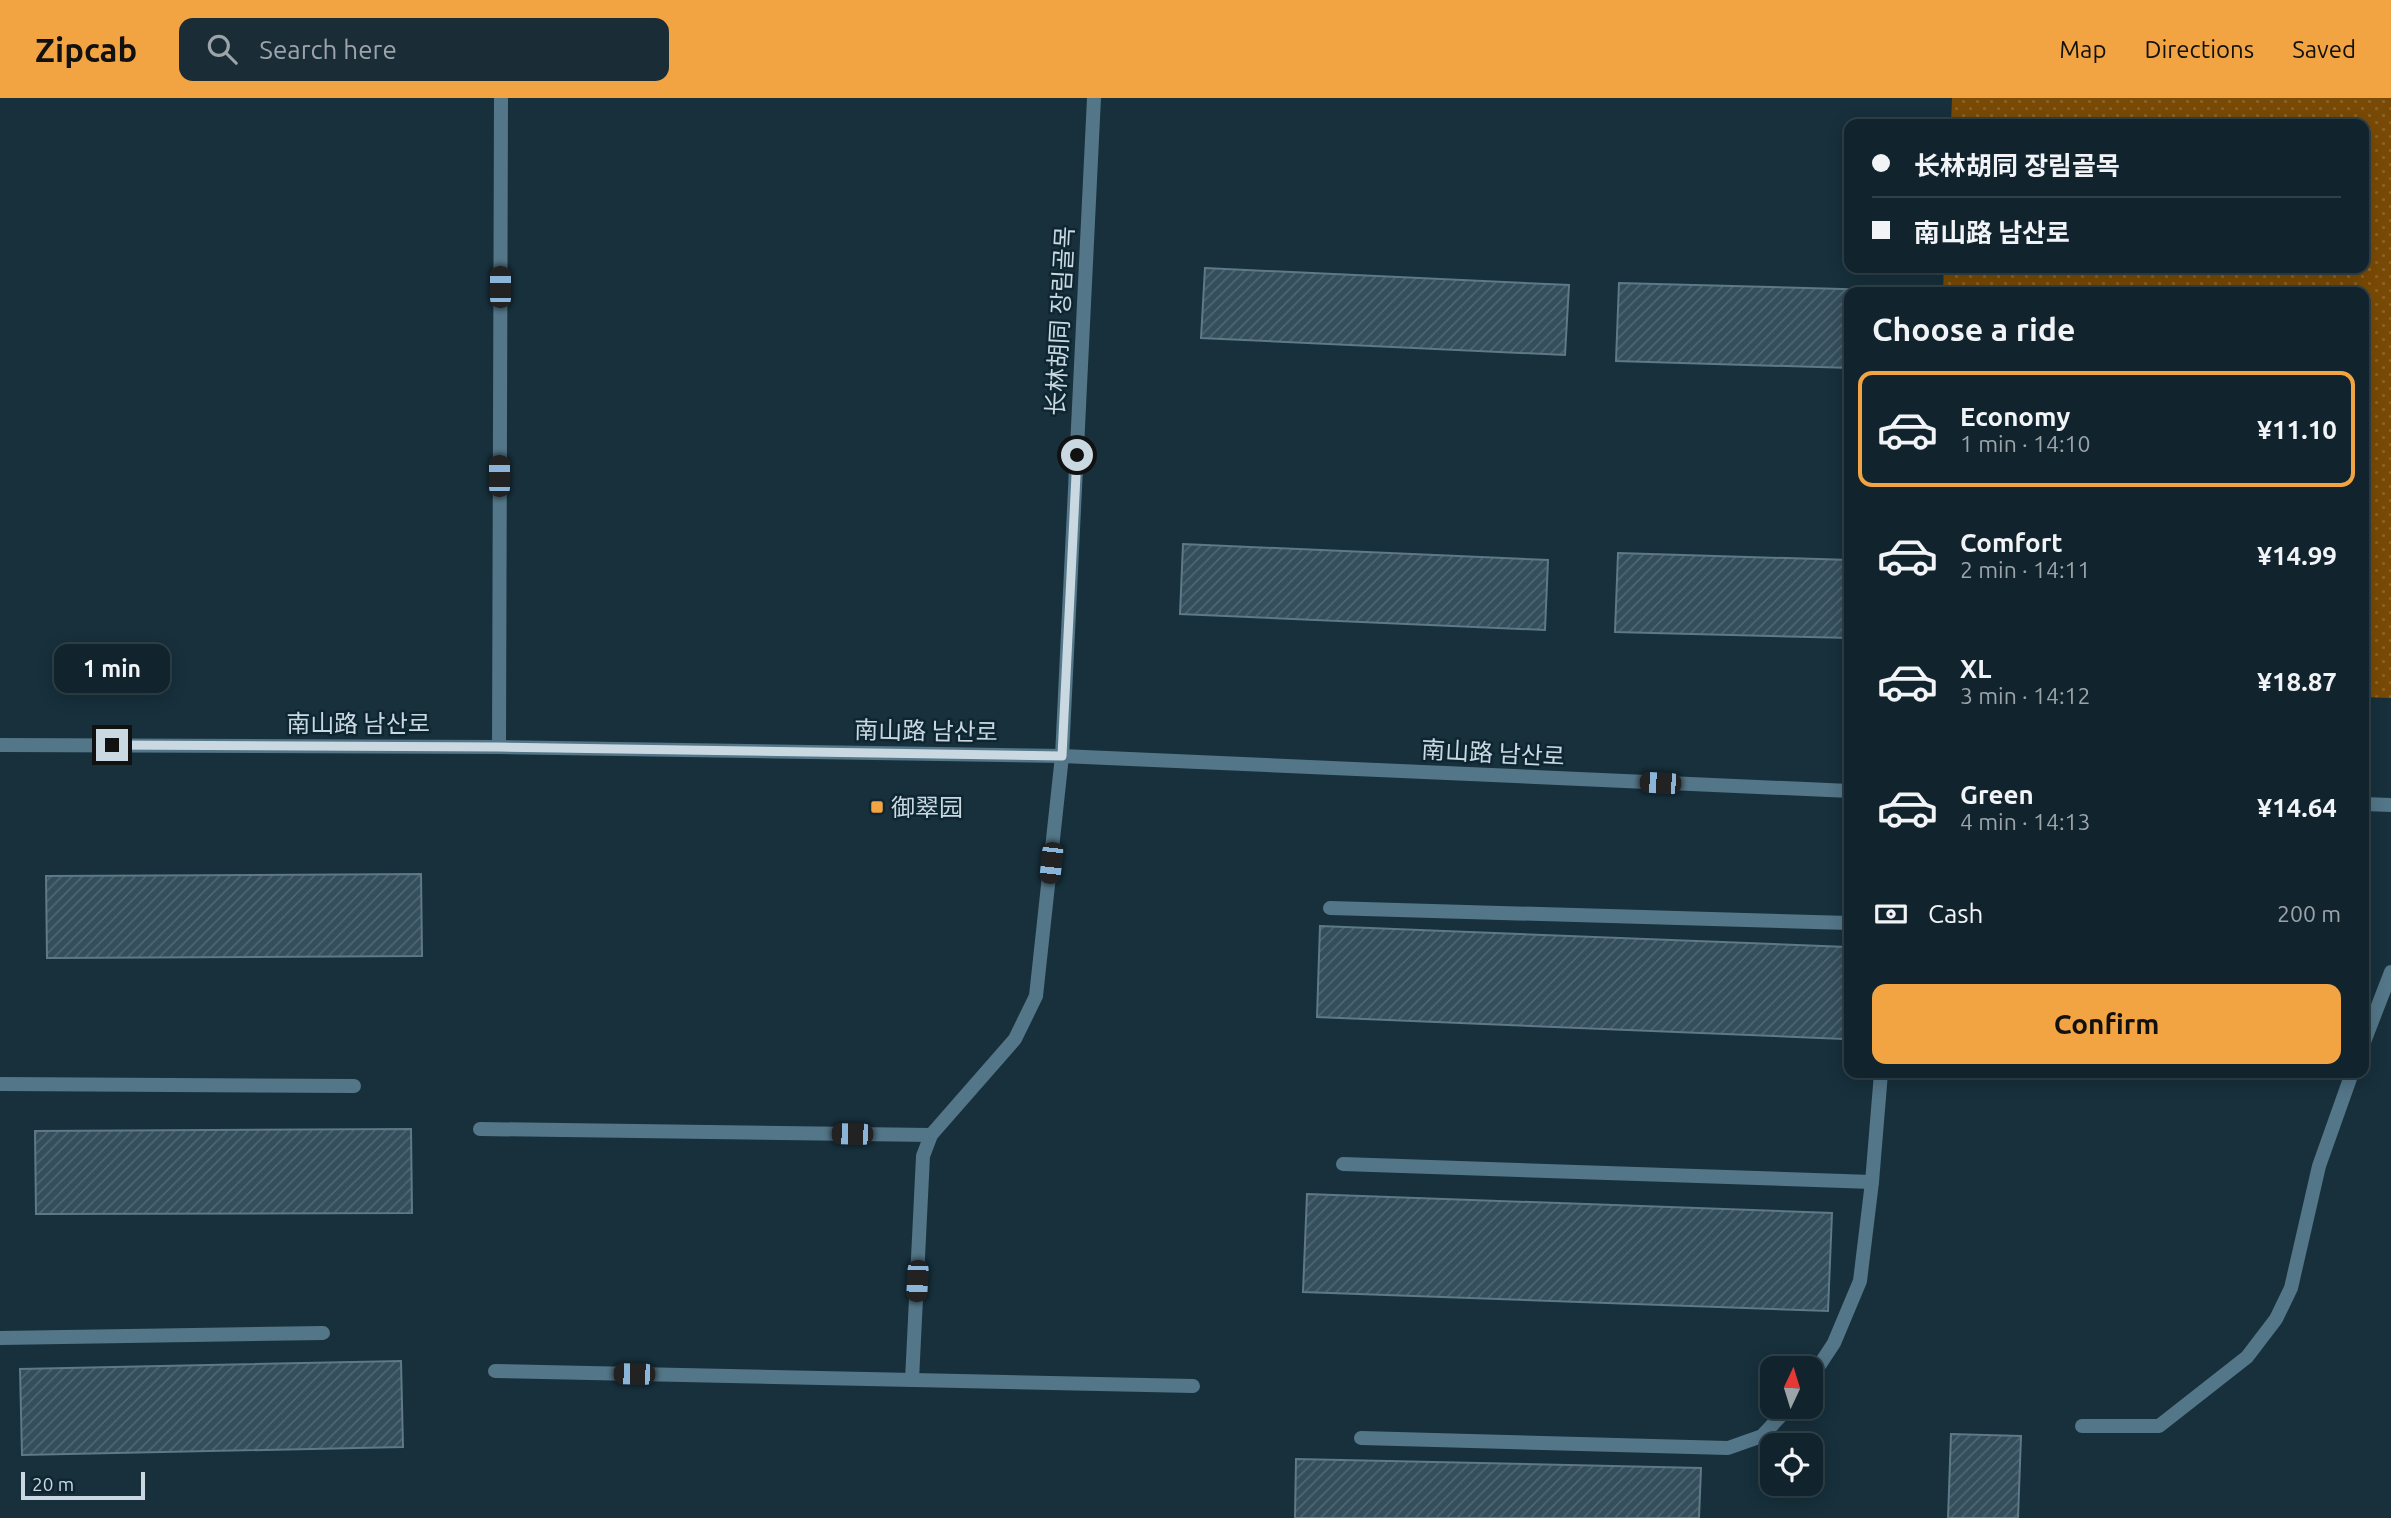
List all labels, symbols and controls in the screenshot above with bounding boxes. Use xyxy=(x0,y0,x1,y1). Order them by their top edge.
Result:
search box xyxy=(179,18,669,81)
icon: search xyxy=(203,30,241,68)
text: Zipcab xyxy=(35,31,137,68)
text: Search here xyxy=(259,35,397,64)
text: Map xyxy=(2059,36,2106,63)
text: Directions xyxy=(2144,36,2254,63)
text: Saved xyxy=(2292,36,2356,63)
text: 长林胡同 장림골목 xyxy=(1914,151,2120,180)
text: 南山路 남산로 xyxy=(1914,218,2070,247)
street label: 长林胡同 장림골목 xyxy=(1042,226,1078,416)
car xyxy=(490,266,511,308)
text: Choose a ride xyxy=(1872,311,2075,347)
icon: car xyxy=(1876,398,1939,461)
text: Economy xyxy=(1960,402,2070,431)
text: ¥11.10 xyxy=(2257,415,2337,444)
text: 1 min · 14:10 xyxy=(1960,431,2091,456)
route start xyxy=(1061,439,1093,471)
car xyxy=(489,455,510,497)
icon: car xyxy=(1876,524,1939,587)
text: Comfort xyxy=(1960,528,2063,557)
text: ¥14.99 xyxy=(2257,541,2337,570)
text: 2 min · 14:11 xyxy=(1960,557,2091,582)
callout: 1 min xyxy=(54,644,170,692)
icon: car xyxy=(1876,650,1939,713)
text: XL xyxy=(1960,654,1991,683)
text: 1 min xyxy=(83,656,141,681)
text: ¥18.87 xyxy=(2257,667,2337,696)
text: 3 min · 14:12 xyxy=(1960,683,2091,708)
street label: 南山路 남산로 xyxy=(286,710,430,737)
street label: 南山路 남산로 xyxy=(854,716,998,746)
route end xyxy=(96,729,128,761)
street label: 南山路 남산로 xyxy=(1421,736,1565,770)
car xyxy=(1639,771,1682,795)
icon: car xyxy=(1876,776,1939,839)
text: Green xyxy=(1960,780,2034,809)
text: ¥14.64 xyxy=(2257,793,2337,822)
place label: 御翠园 xyxy=(891,794,963,821)
marker: 御翠园 xyxy=(869,799,885,815)
text: 4 min · 14:13 xyxy=(1960,809,2091,834)
car xyxy=(1039,841,1064,885)
icon: cash xyxy=(1872,895,1910,933)
text: Cash xyxy=(1928,899,1983,928)
text: 200 m xyxy=(2277,901,2341,926)
button: Confirm xyxy=(1872,984,2341,1064)
car xyxy=(831,1123,874,1145)
car xyxy=(906,1259,929,1303)
north arrow xyxy=(1760,1356,1824,1419)
map controls xyxy=(1760,1356,1823,1496)
car xyxy=(613,1363,656,1385)
button: locate xyxy=(1760,1433,1823,1496)
scale bar xyxy=(21,1469,145,1501)
text: 20 m xyxy=(32,1473,74,1495)

